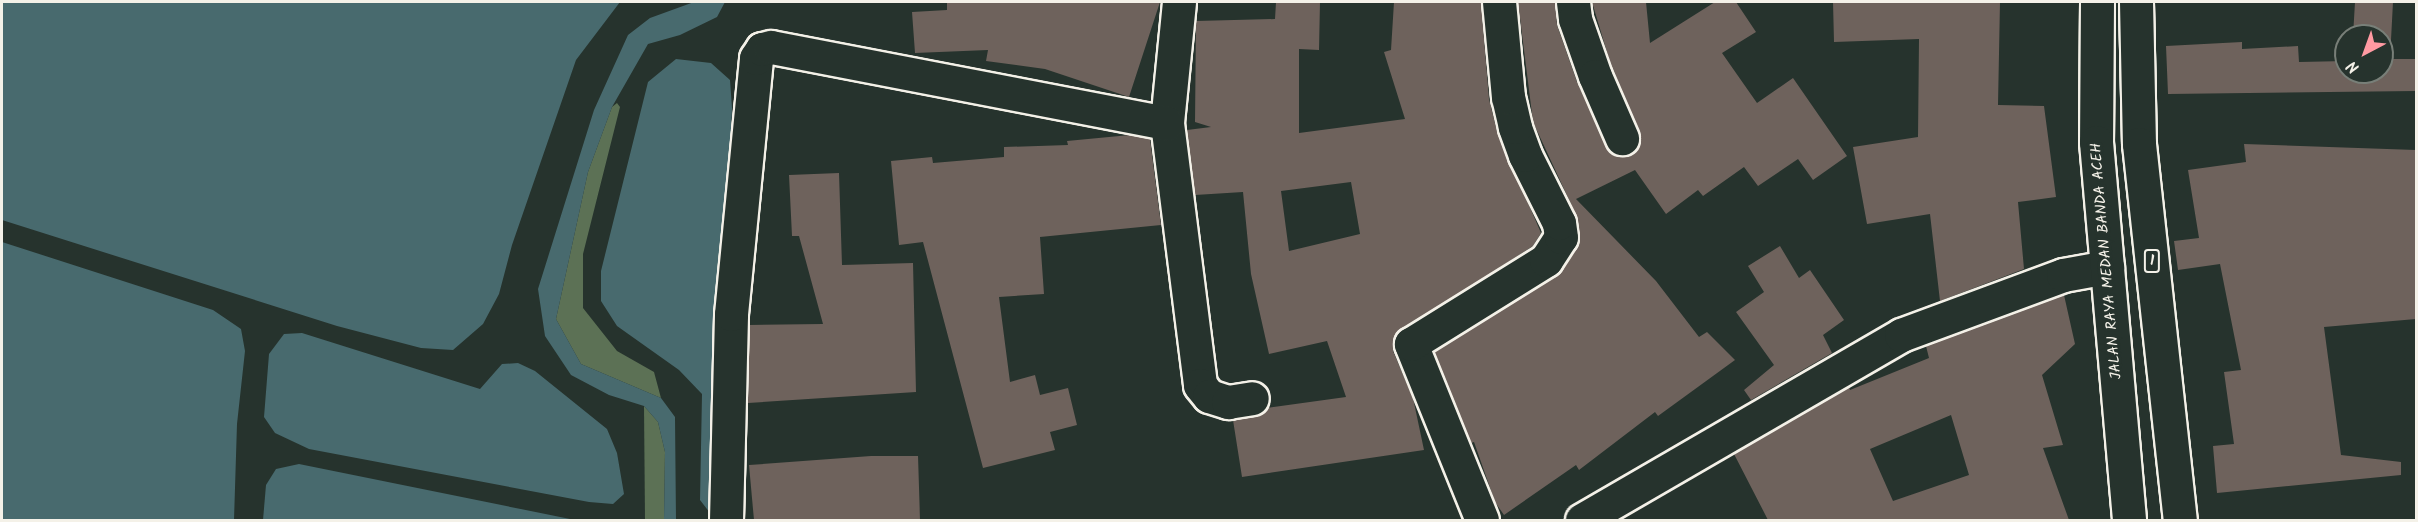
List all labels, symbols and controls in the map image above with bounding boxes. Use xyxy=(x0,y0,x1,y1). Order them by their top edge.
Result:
north arrow xyxy=(2334,24,2394,84)
text: N xyxy=(2341,54,2365,79)
street label: JALAN RAYA MEDAN BANDA ACEH xyxy=(2088,142,2126,380)
road number: 1 xyxy=(2143,250,2161,272)

